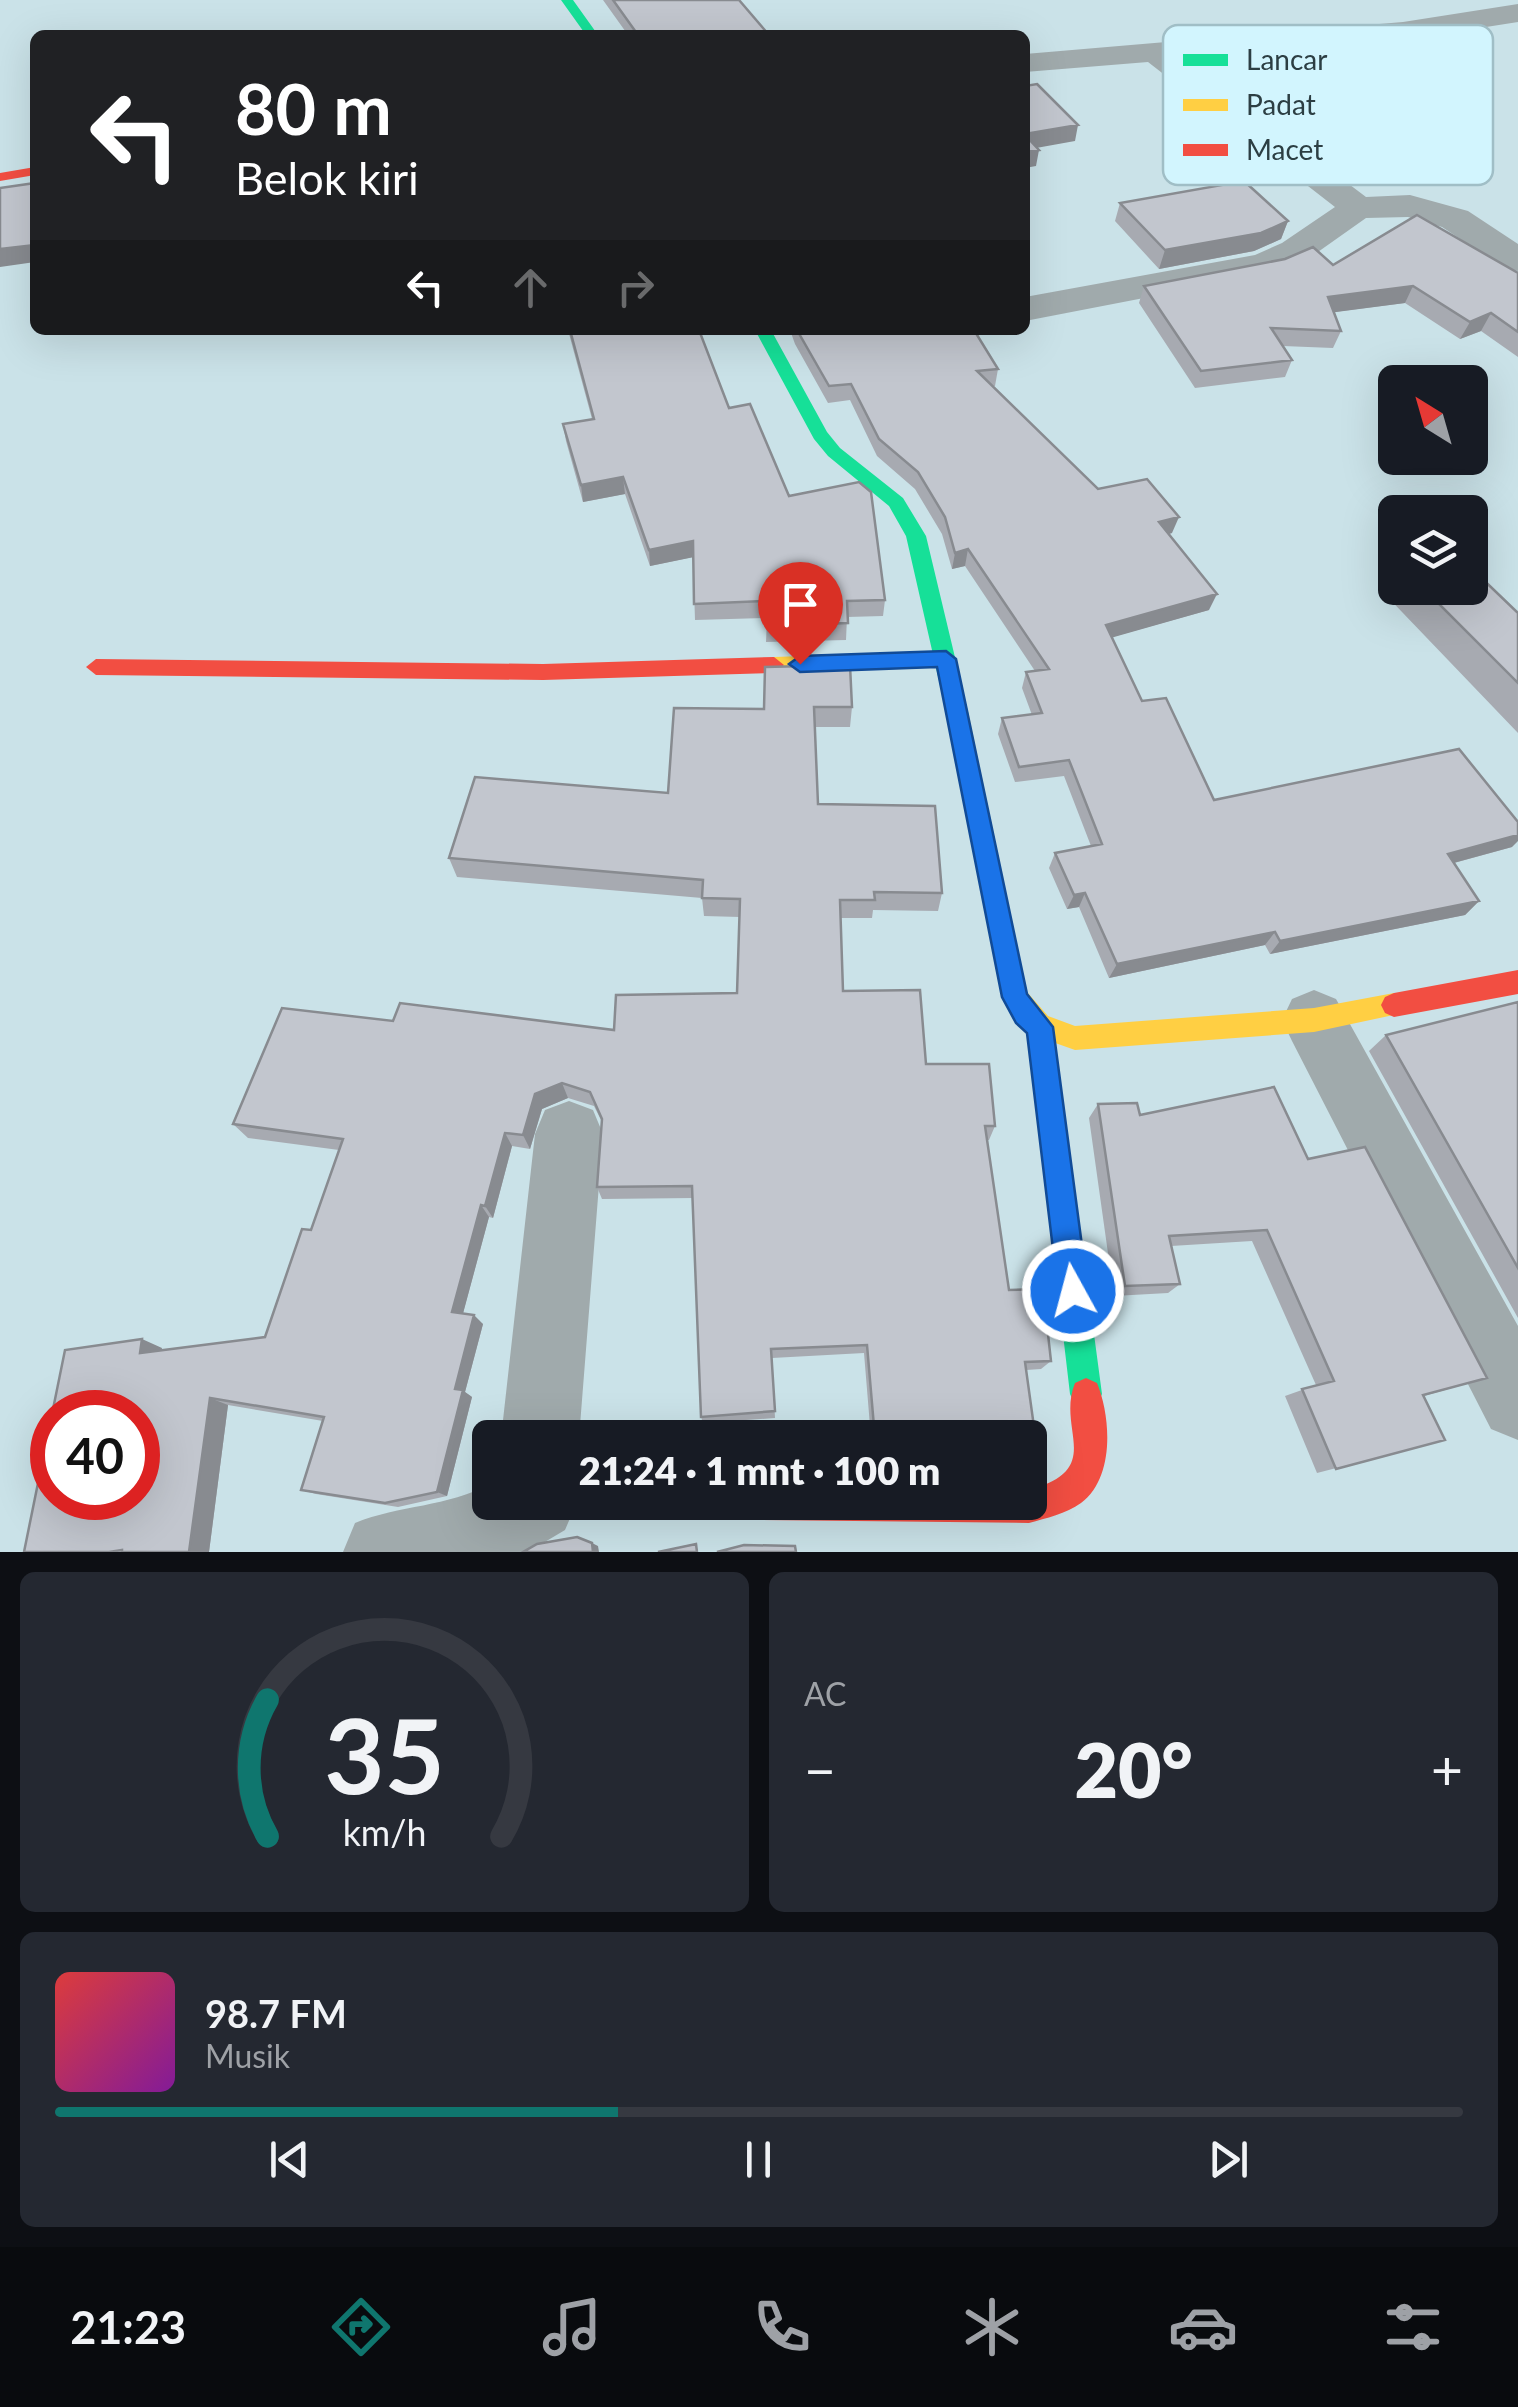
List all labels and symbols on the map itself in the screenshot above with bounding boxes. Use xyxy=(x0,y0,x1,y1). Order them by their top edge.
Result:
legend xyxy=(1163,25,1493,185)
text: Lancar xyxy=(1246,42,1327,76)
text: Padat xyxy=(1246,87,1316,121)
text: Macet xyxy=(1246,132,1323,166)
north arrow xyxy=(1378,365,1488,475)
pin xyxy=(758,562,843,665)
position arrow xyxy=(1021,1239,1125,1343)
speed limit sign: 40 xyxy=(30,1390,160,1520)

